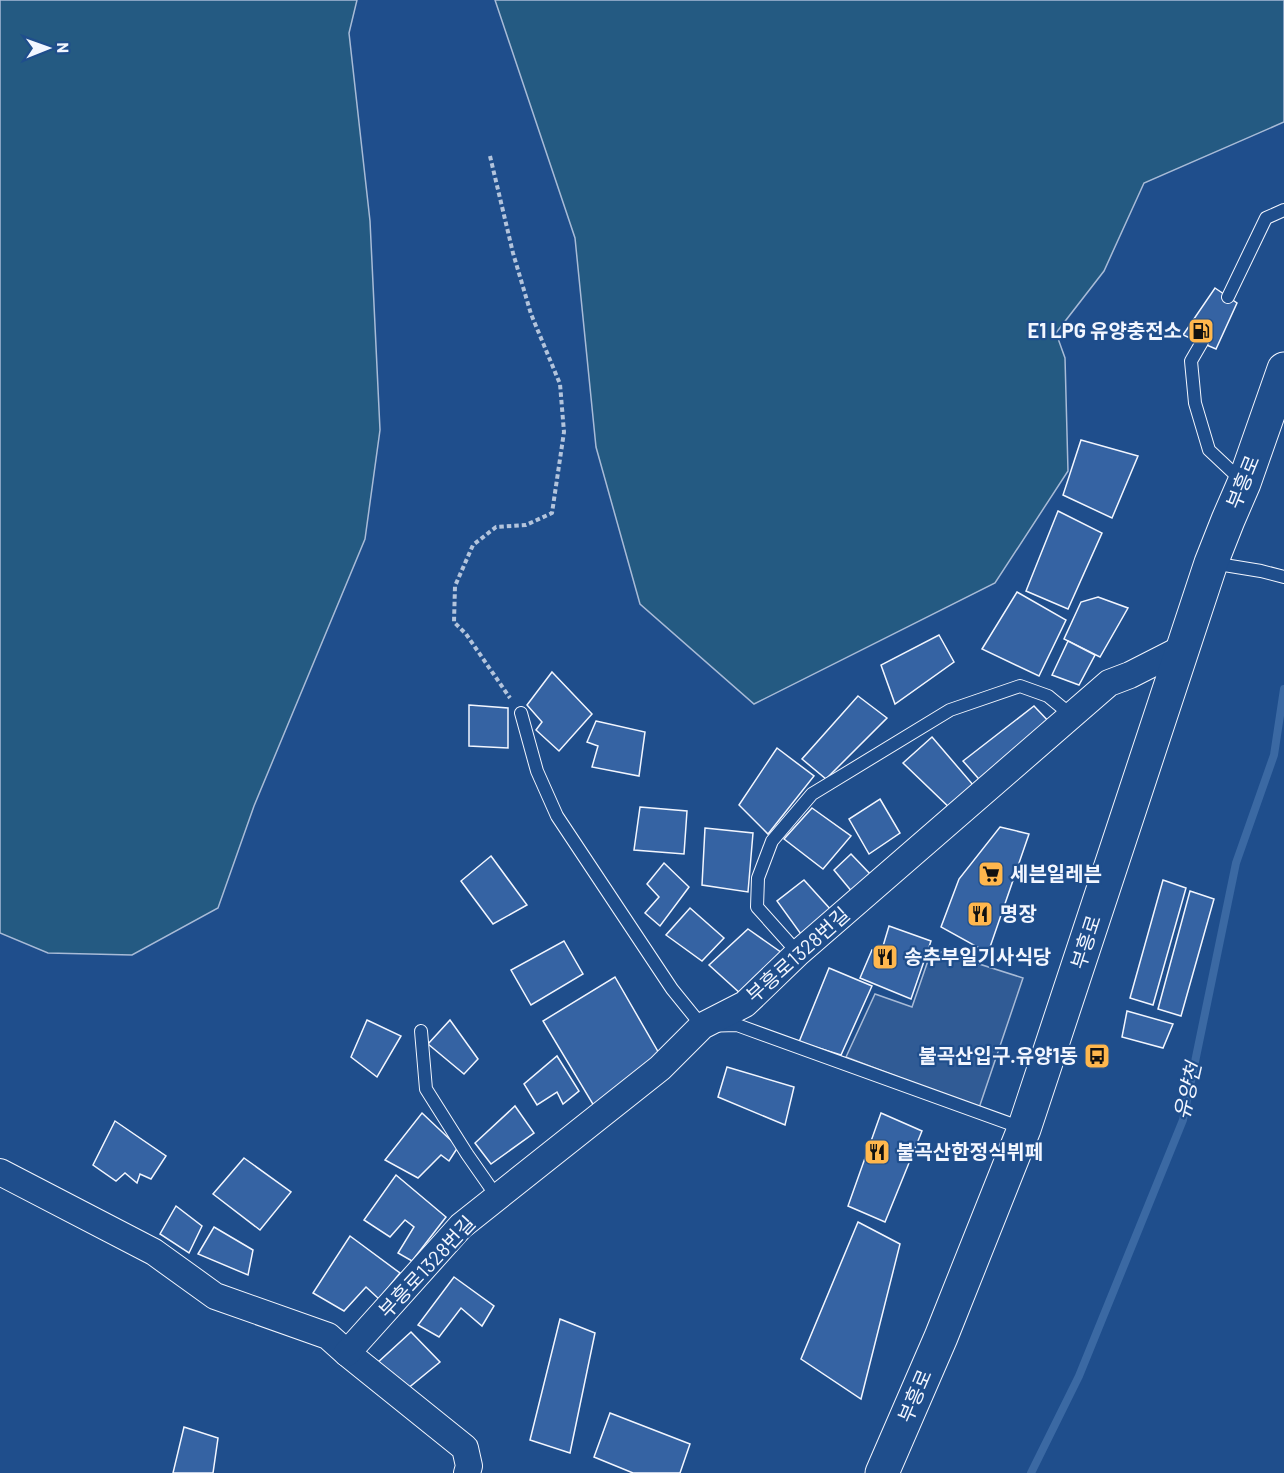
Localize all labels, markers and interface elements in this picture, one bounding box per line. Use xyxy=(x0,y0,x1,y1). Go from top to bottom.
north arrow xyxy=(18,18,78,78)
text: N xyxy=(54,42,73,53)
fuel station icon: E1 LPG 유양충전소 xyxy=(1186,316,1216,346)
place label: E1 LPG 유양충전소 xyxy=(1028,318,1182,342)
street label: 부흥로 xyxy=(1221,452,1264,512)
supermarket icon: 세븐일레븐 xyxy=(976,859,1006,889)
place label: 세븐일레븐 xyxy=(1010,861,1102,885)
restaurant icon: 명장 xyxy=(965,899,995,929)
place label: 명장 xyxy=(1000,901,1037,925)
street label: 부흥로1328번길 xyxy=(741,902,854,1007)
street label: 부흥로 xyxy=(1065,912,1105,972)
restaurant icon: 송추부일기사식당 xyxy=(870,942,900,972)
place label: 송추부일기사식당 xyxy=(904,944,1051,968)
bus stop icon: 불곡산입구.유양1동 xyxy=(1082,1041,1112,1071)
place label: 불곡산입구.유양1동 xyxy=(918,1043,1078,1067)
water label: 유양천 xyxy=(1168,1057,1206,1122)
restaurant icon: 불곡산한정식뷔페 xyxy=(862,1137,892,1167)
place label: 불곡산한정식뷔페 xyxy=(896,1139,1043,1163)
street label: 부흥로1328번길 xyxy=(373,1210,480,1322)
street label: 부흥로 xyxy=(892,1366,936,1426)

